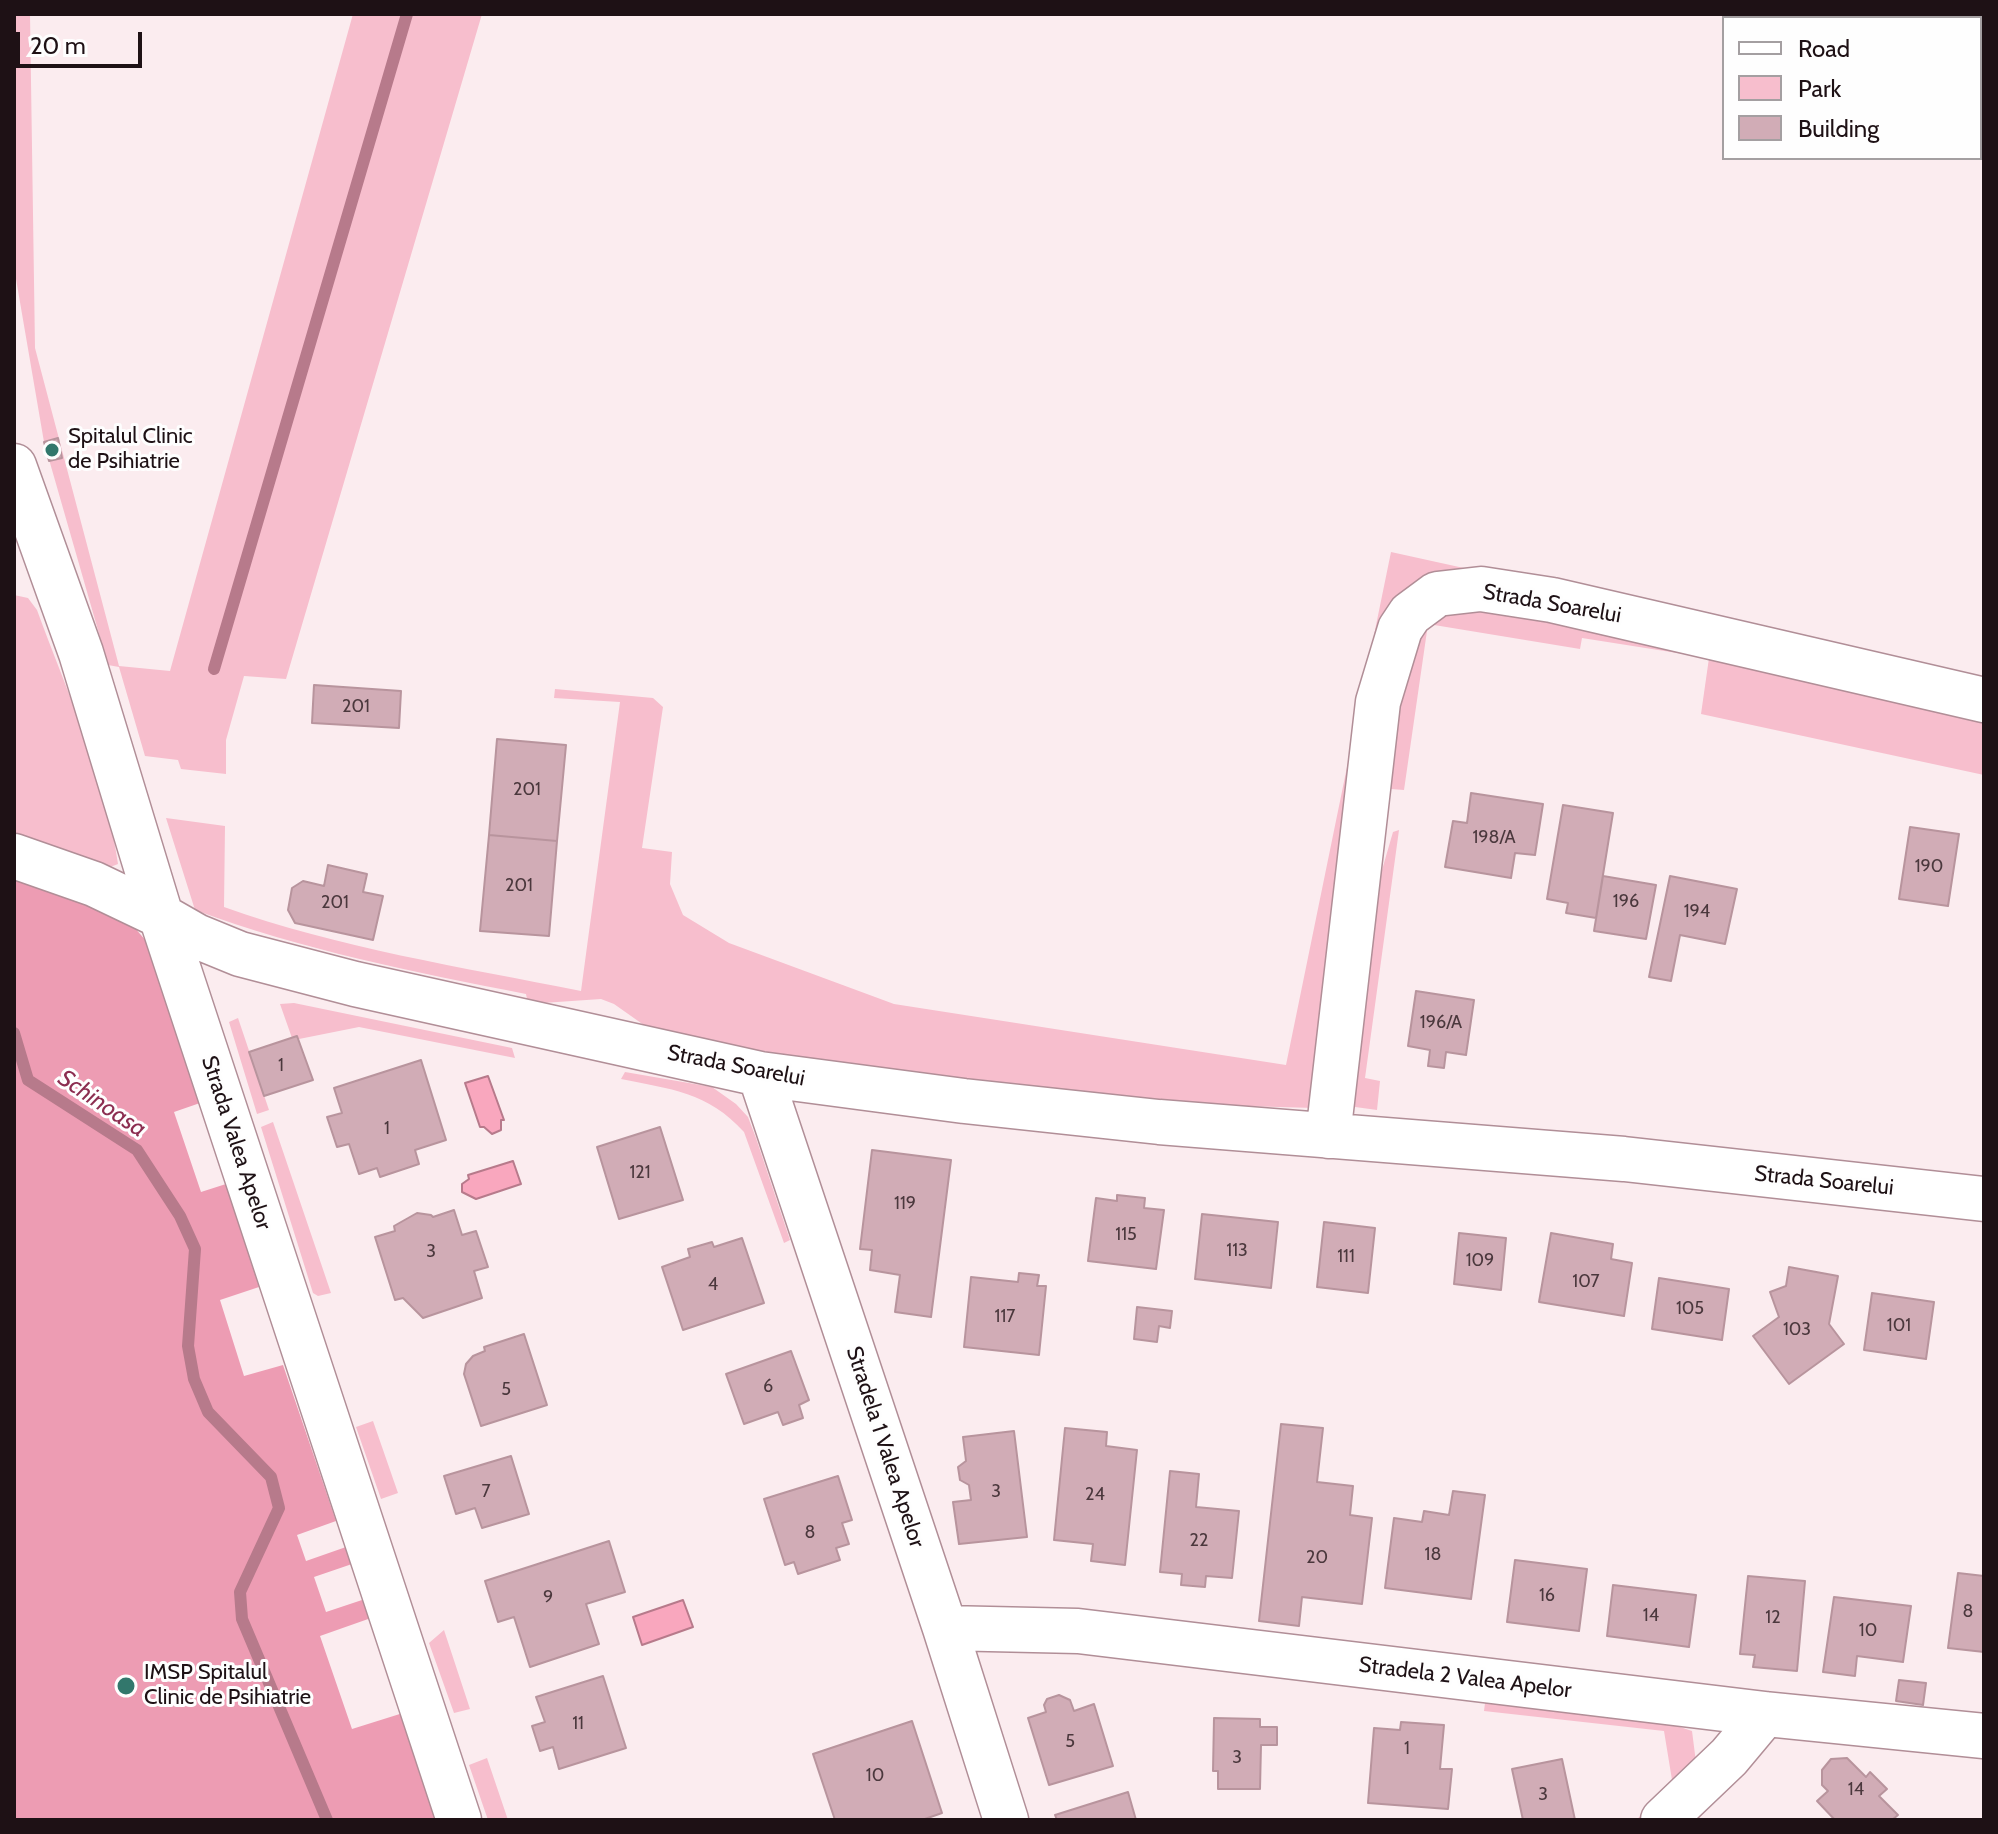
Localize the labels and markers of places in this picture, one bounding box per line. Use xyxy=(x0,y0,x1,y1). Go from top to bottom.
place label: Spitalul Clinic de Psihiatrie xyxy=(68,424,193,476)
marker: Spitalul Clinic de Psihiatrie xyxy=(43,441,61,459)
place label: IMSP Spitalul Clinic de Psihiatrie xyxy=(144,1660,311,1712)
marker: IMSP Spitalul Clinic de Psihiatrie xyxy=(115,1675,137,1697)

